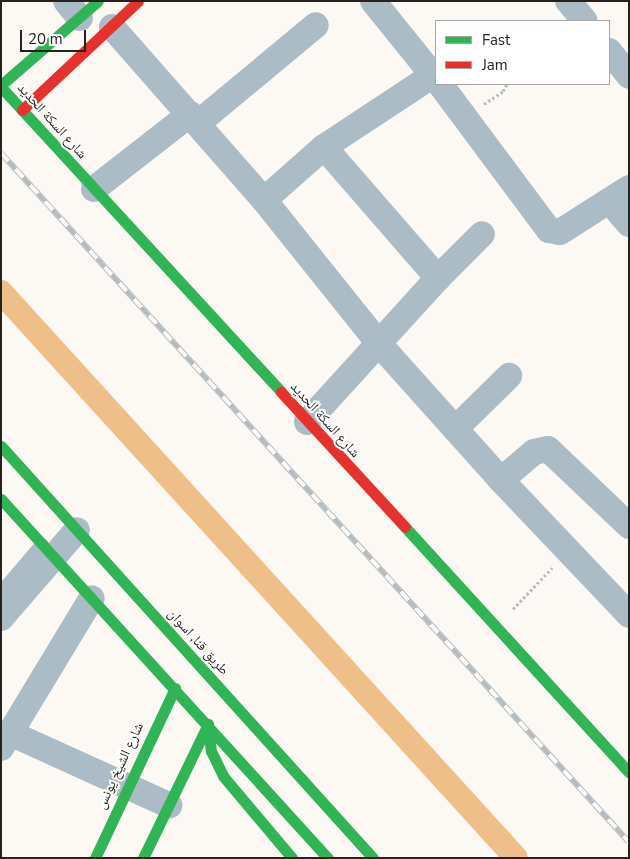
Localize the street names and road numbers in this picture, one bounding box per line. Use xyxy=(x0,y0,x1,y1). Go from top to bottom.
street label: شارع السكة الحديد xyxy=(14,80,90,162)
street label: شارع السكة الحديد xyxy=(287,379,363,461)
street label: طريق قنا, اسوان xyxy=(164,605,232,679)
street label: شارع الشيخ يونس xyxy=(93,720,147,812)

